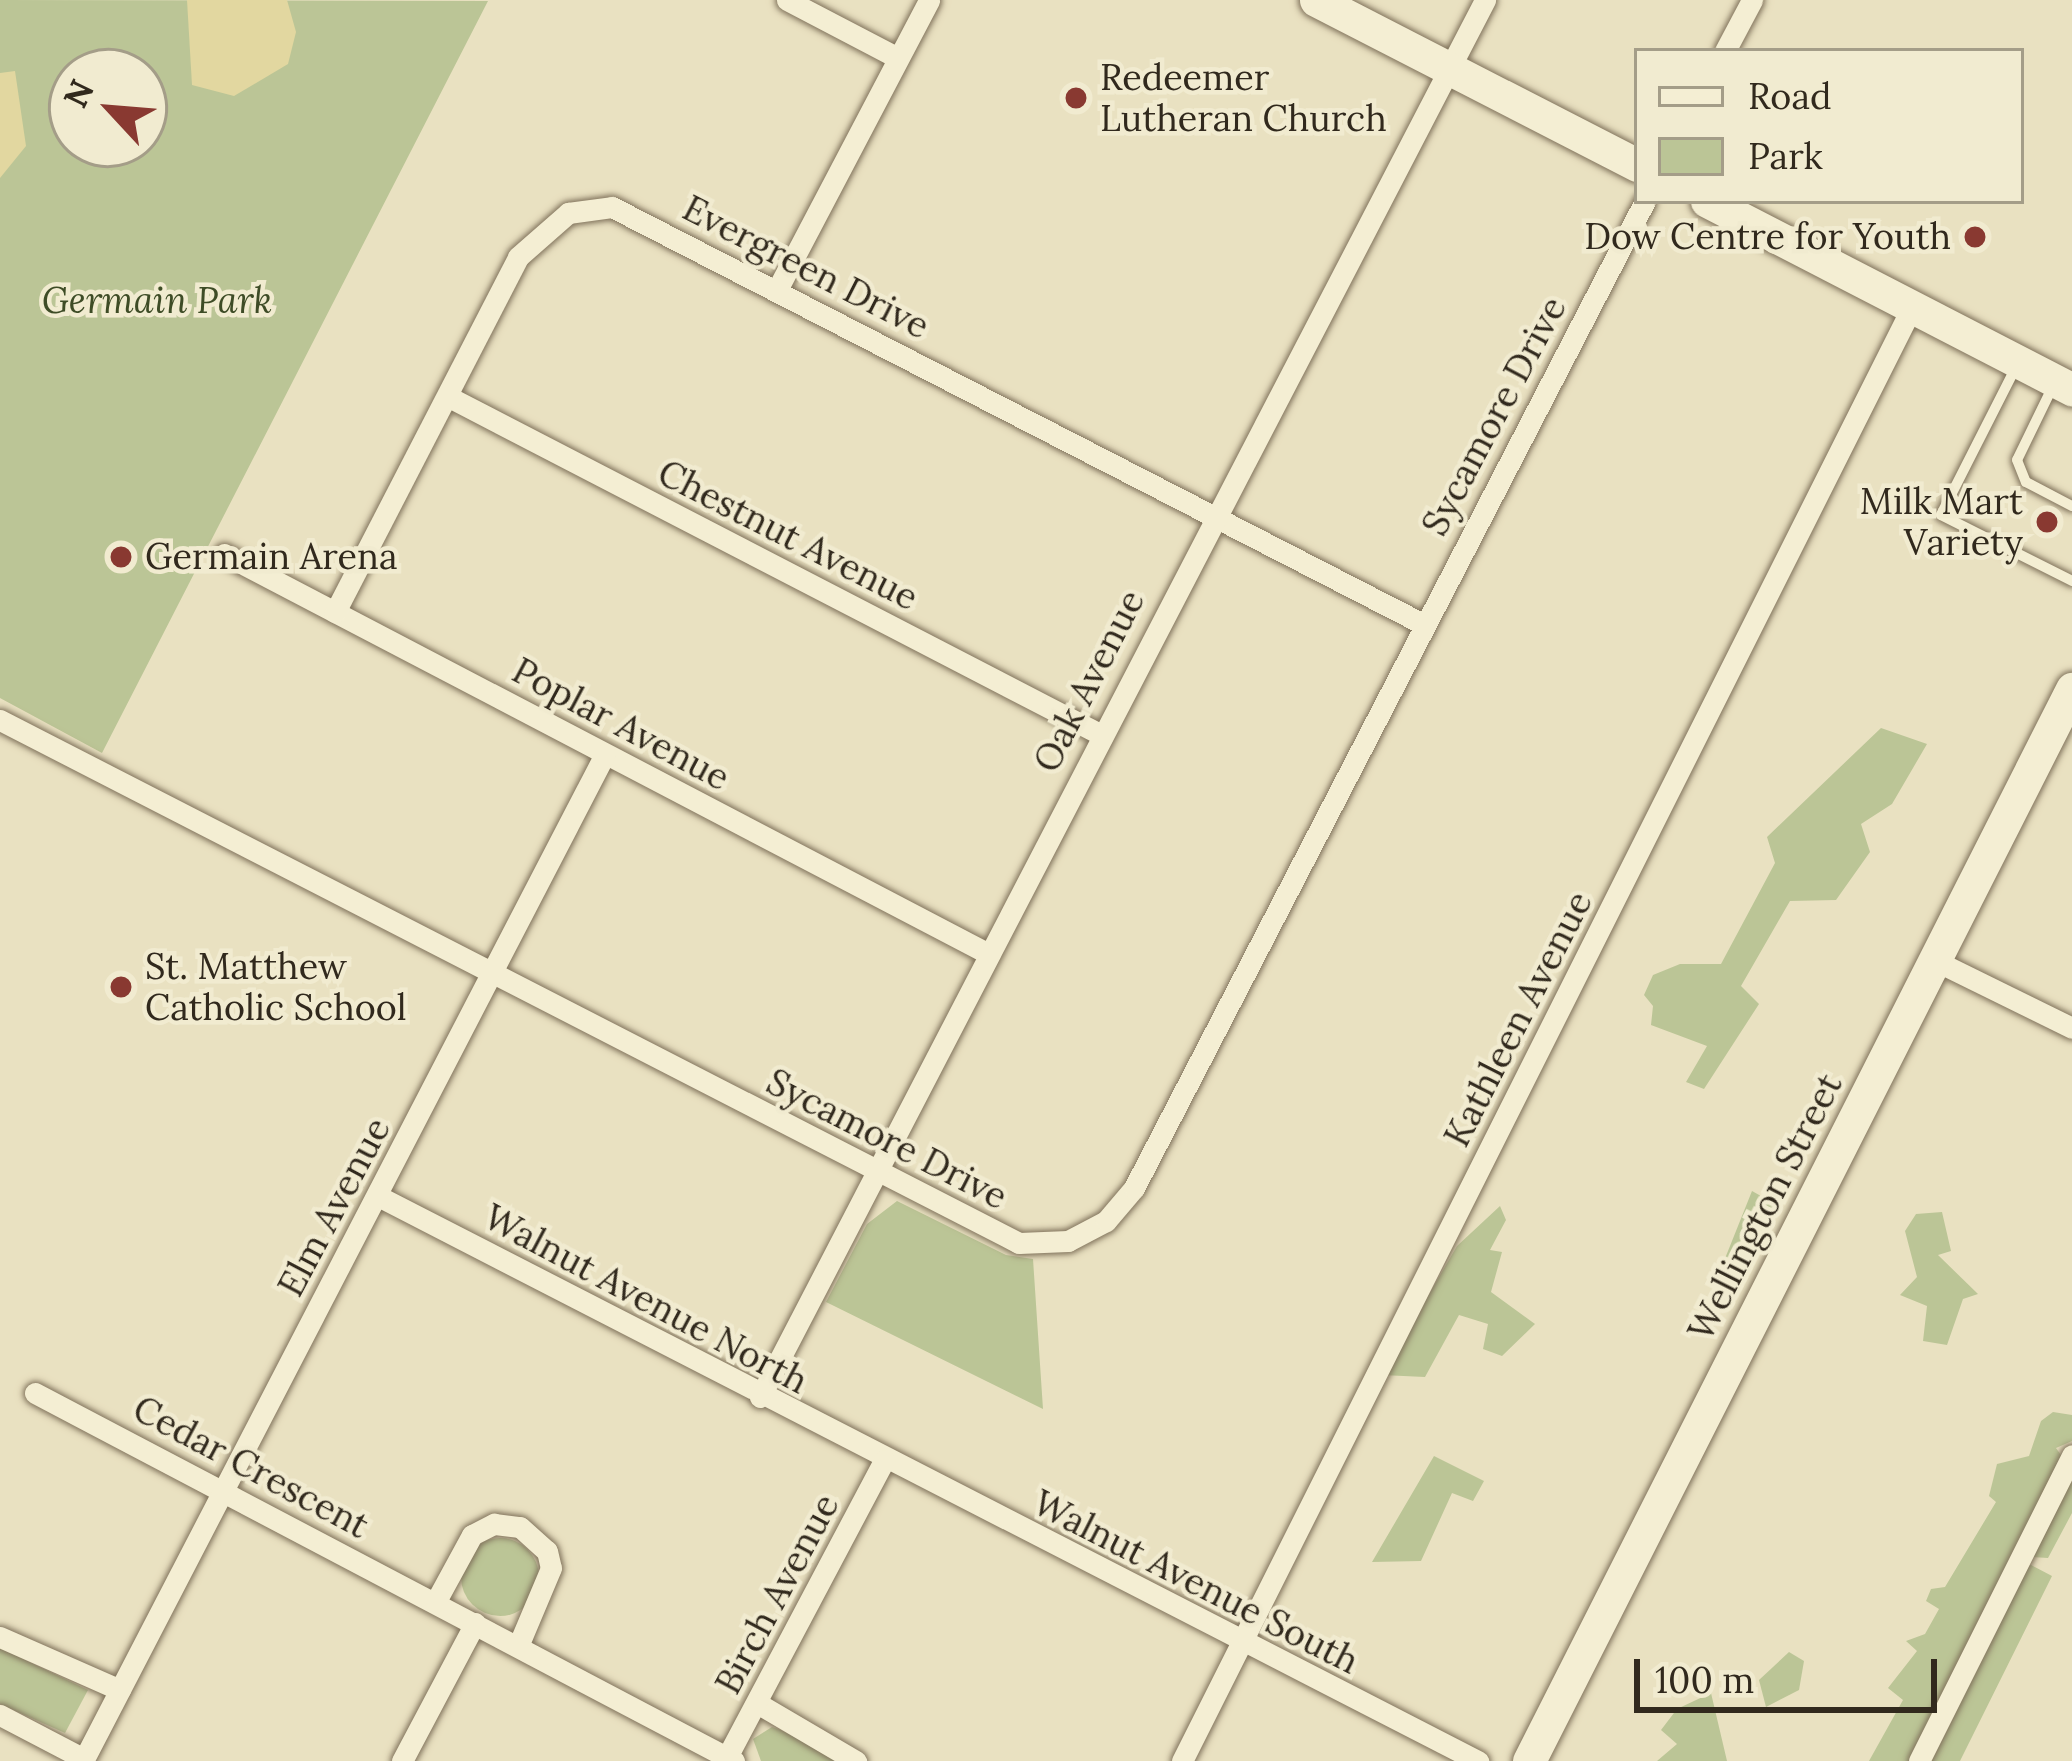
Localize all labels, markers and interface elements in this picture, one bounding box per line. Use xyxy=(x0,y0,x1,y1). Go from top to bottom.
north arrow xyxy=(48,48,168,168)
legend xyxy=(1634,48,2024,204)
place label: Redeemer Lutheran Church xyxy=(1100,55,1387,140)
text: N xyxy=(54,73,103,114)
text: Road xyxy=(1748,73,1832,119)
marker: Redeemer Lutheran Church xyxy=(1063,85,1089,111)
text: Park xyxy=(1748,133,1823,179)
street label: Evergreen Drive xyxy=(676,186,936,348)
place label: Dow Centre for Youth xyxy=(1584,215,1951,259)
marker: Dow Centre for Youth xyxy=(1962,224,1988,250)
park label: Germain Park xyxy=(42,279,272,323)
street label: Sycamore Drive xyxy=(1413,289,1575,543)
street label: Chestnut Avenue xyxy=(651,451,925,619)
place label: Milk Mart Variety xyxy=(1860,479,2023,564)
marker: Milk Mart Variety xyxy=(2034,509,2060,535)
place label: Germain Arena xyxy=(145,535,398,579)
marker: Germain Arena xyxy=(108,544,134,570)
street label: Oak Avenue xyxy=(1025,583,1153,779)
street label: Poplar Avenue xyxy=(505,649,737,799)
street label: Kathleen Avenue xyxy=(1435,884,1601,1154)
place label: St. Matthew Catholic School xyxy=(145,944,407,1029)
marker: St. Matthew Catholic School xyxy=(108,974,134,1000)
street label: Sycamore Drive xyxy=(760,1060,1014,1218)
street label: Wellington Street xyxy=(1679,1066,1851,1348)
street label: Elm Avenue xyxy=(269,1110,399,1304)
street label: Walnut Avenue North xyxy=(477,1195,815,1403)
street label: Cedar Crescent xyxy=(126,1387,376,1547)
street label: Walnut Avenue South xyxy=(1026,1481,1366,1683)
street label: Birch Avenue xyxy=(706,1487,848,1701)
scale bar xyxy=(1640,1635,1943,1709)
text: 100 m xyxy=(1655,1657,1754,1703)

